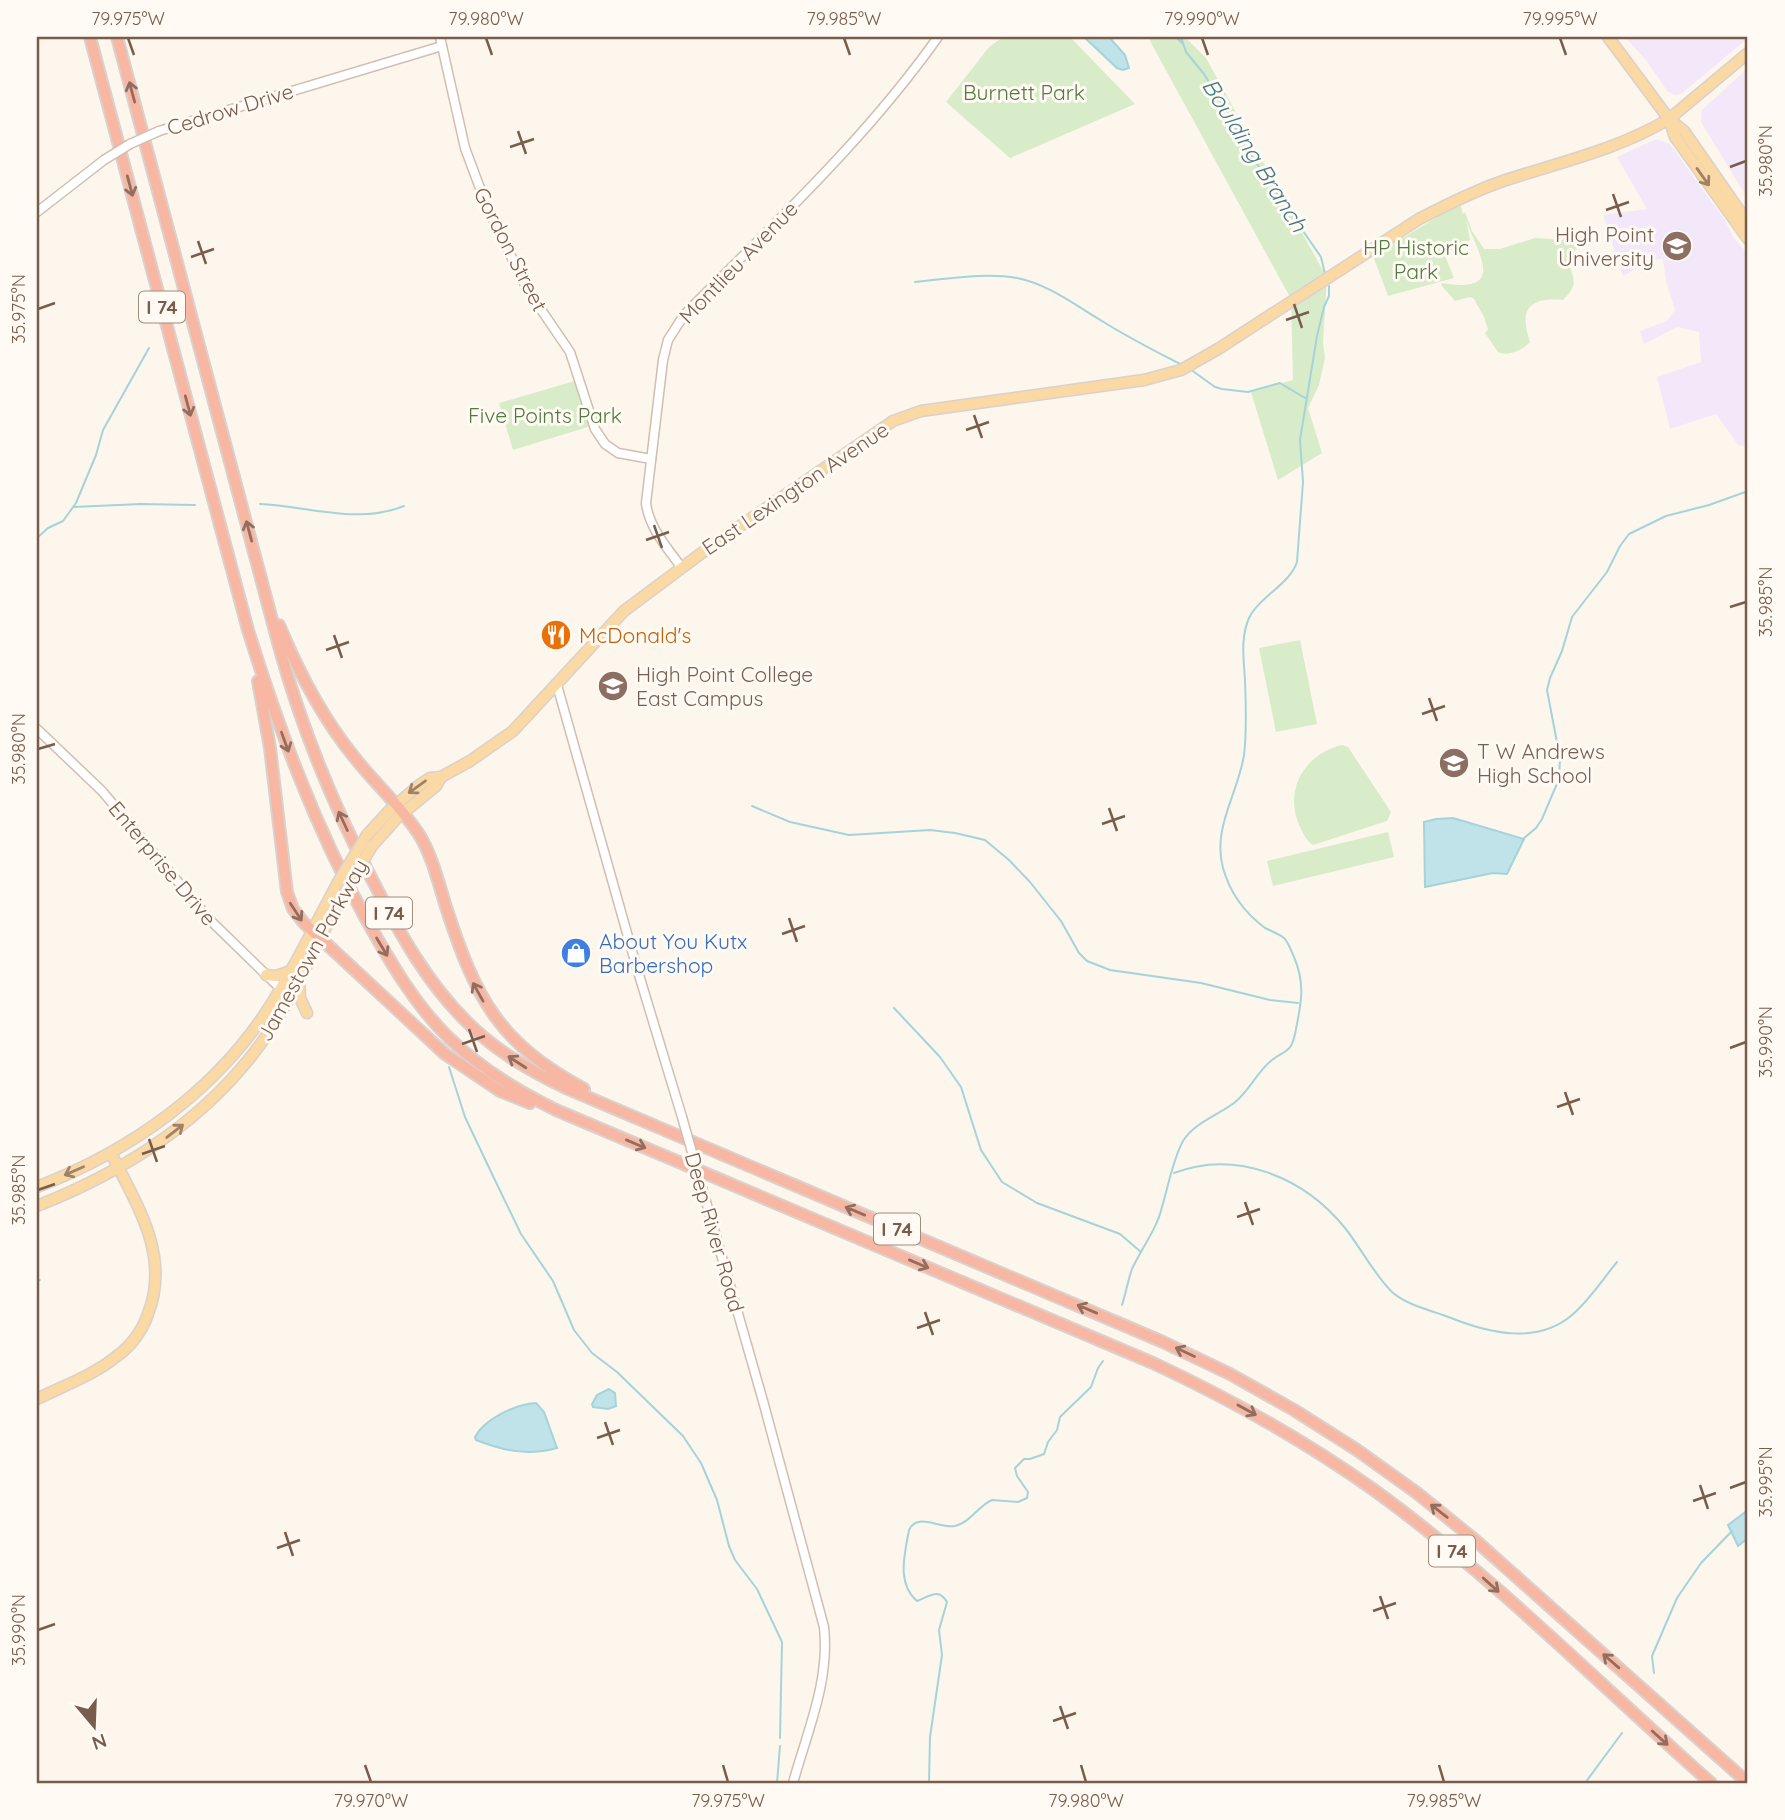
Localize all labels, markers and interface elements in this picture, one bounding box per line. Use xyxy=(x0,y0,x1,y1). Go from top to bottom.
text: 79.975°W xyxy=(91,7,165,30)
text: 79.980°W xyxy=(448,7,524,30)
text: 79.985°W xyxy=(807,7,881,30)
text: 79.990°W xyxy=(1164,7,1240,30)
text: 79.995°W xyxy=(1522,7,1598,30)
water label: Boulding Branch xyxy=(1196,73,1314,238)
street label: Cedrow Drive xyxy=(164,77,296,141)
park label: Burnett Park xyxy=(963,79,1085,105)
one-way arrow xyxy=(125,81,138,104)
text: 35.980°N xyxy=(1754,125,1777,197)
one-way arrow xyxy=(1696,167,1711,186)
one-way arrow xyxy=(124,174,137,197)
street label: Gordon Street xyxy=(469,183,553,315)
street label: Montlieu Avenue xyxy=(673,195,803,329)
place label: High Point University xyxy=(1555,221,1654,271)
school or university icon: High Point University xyxy=(1660,229,1694,263)
park label: HP Historic Park xyxy=(1363,234,1469,284)
text: 35.975°N xyxy=(7,274,30,344)
road number: I 74 xyxy=(139,292,185,322)
one-way arrow xyxy=(182,394,195,417)
park label: Five Points Park xyxy=(468,402,622,428)
street label: East Lexington Avenue xyxy=(697,416,893,560)
one-way arrow xyxy=(242,520,255,542)
text: 35.985°N xyxy=(1754,567,1777,637)
restaurant icon: McDonald's xyxy=(539,618,573,652)
place label: McDonald's xyxy=(579,622,691,648)
place label: High Point College East Campus xyxy=(636,661,813,711)
school or university icon: High Point College East Campus xyxy=(596,669,630,703)
text: 35.980°N xyxy=(7,713,30,785)
one-way arrow xyxy=(279,730,292,752)
place label: T W Andrews High School xyxy=(1477,738,1605,788)
school or university icon: T W Andrews High School xyxy=(1437,746,1471,780)
one-way arrow xyxy=(408,780,427,794)
street label: Enterprise Drive xyxy=(103,796,223,930)
one-way arrow xyxy=(336,811,349,832)
street label: Jamestown Parkway xyxy=(251,855,373,1045)
road number: I 74 xyxy=(366,897,412,928)
one-way arrow xyxy=(289,902,303,921)
place label: About You Kutx Barbershop xyxy=(599,928,747,978)
one-way arrow xyxy=(375,936,389,956)
shop icon: About You Kutx Barbershop xyxy=(559,936,593,970)
one-way arrow xyxy=(471,982,484,1003)
text: 35.990°N xyxy=(1754,1006,1777,1078)
one-way arrow xyxy=(507,1054,527,1068)
one-way arrow xyxy=(165,1123,184,1138)
one-way arrow xyxy=(624,1138,646,1151)
street label: Deep River Road xyxy=(680,1149,750,1315)
text: 35.985°N xyxy=(7,1155,30,1225)
one-way arrow xyxy=(64,1165,85,1178)
one-way arrow xyxy=(845,1204,866,1217)
road number: I 74 xyxy=(874,1214,920,1245)
one-way arrow xyxy=(908,1258,929,1271)
one-way arrow xyxy=(1077,1302,1099,1315)
one-way arrow xyxy=(1175,1345,1196,1358)
one-way arrow xyxy=(1236,1403,1256,1417)
text: 35.995°N xyxy=(1754,1446,1777,1518)
one-way arrow xyxy=(1431,1503,1449,1518)
road number: I 74 xyxy=(1429,1536,1475,1567)
one-way arrow xyxy=(1482,1577,1500,1593)
text: 35.990°N xyxy=(7,1594,30,1666)
one-way arrow xyxy=(1602,1653,1620,1669)
north arrow xyxy=(60,1690,130,1760)
text: N xyxy=(89,1728,110,1756)
one-way arrow xyxy=(1651,1729,1668,1746)
text: 79.970°W xyxy=(334,1789,408,1812)
text: 79.975°W xyxy=(691,1789,765,1812)
text: 79.980°W xyxy=(1048,1789,1124,1812)
text: 79.985°W xyxy=(1407,1789,1481,1812)

